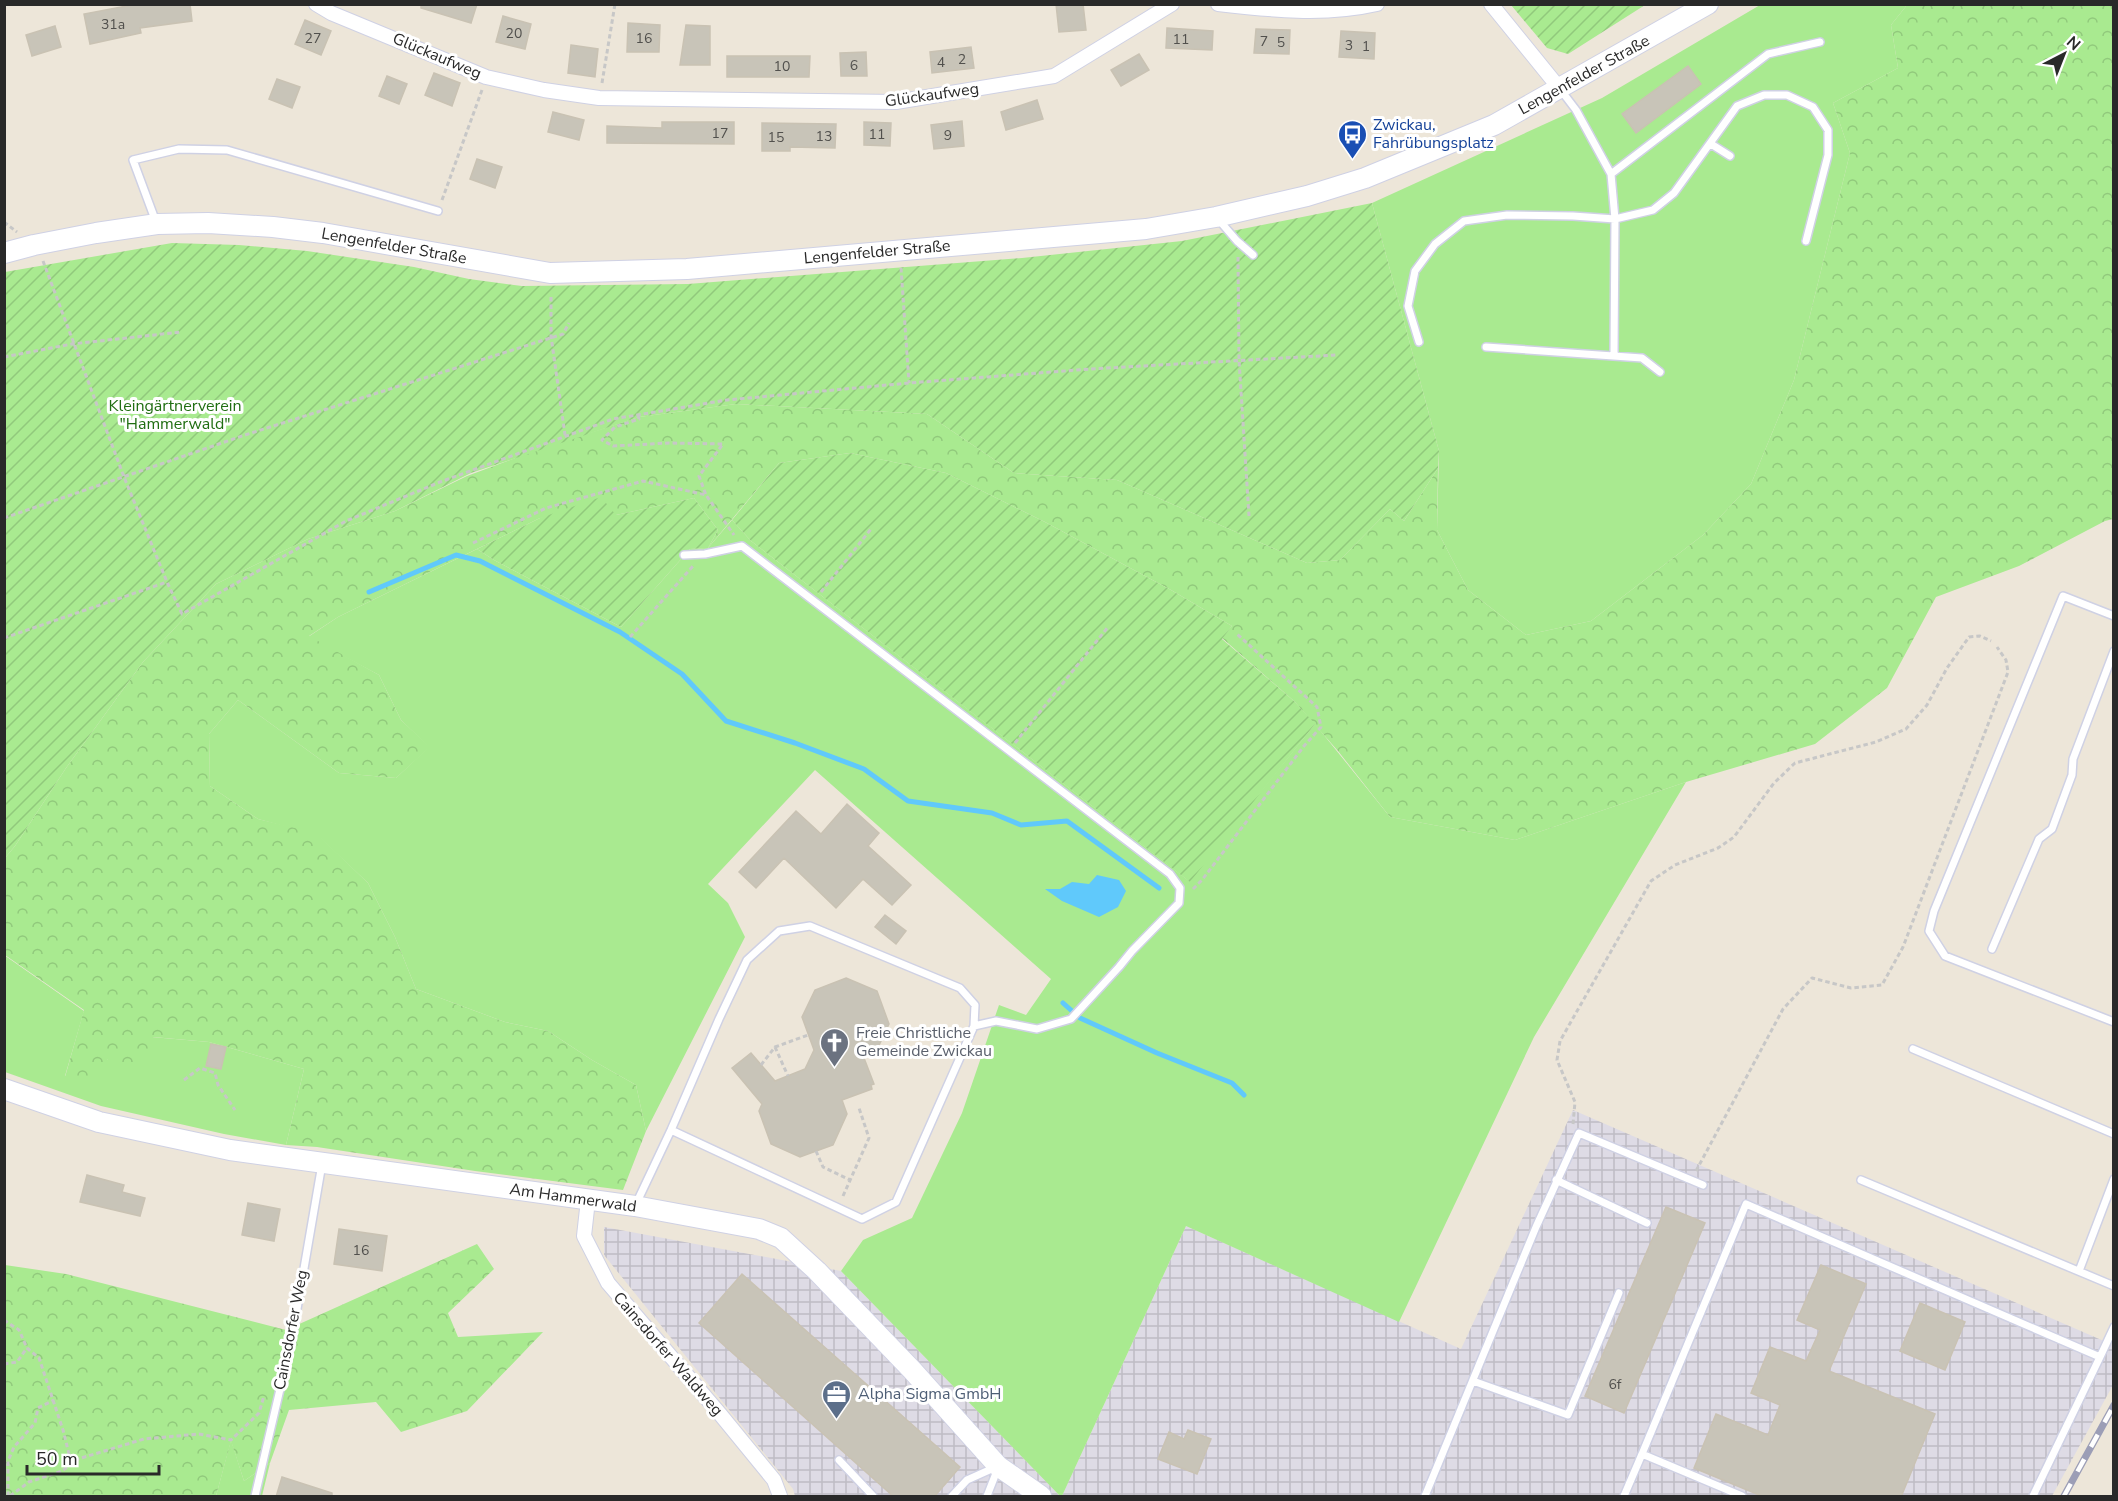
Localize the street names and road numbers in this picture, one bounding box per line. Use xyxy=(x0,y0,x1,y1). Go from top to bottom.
street label: Glückaufweg xyxy=(389,27,485,85)
street label: Lengenfelder Straße xyxy=(1514,30,1654,120)
street label: Glückaufweg xyxy=(884,78,980,112)
street label: Lengenfelder Straße xyxy=(320,222,468,270)
street label: Lengenfelder Straße xyxy=(803,235,951,269)
street label: Am Hammerwald xyxy=(508,1178,638,1218)
street label: Cainsdorfer Weg xyxy=(269,1268,313,1392)
street label: Cainsdorfer Waldweg xyxy=(608,1287,728,1421)

